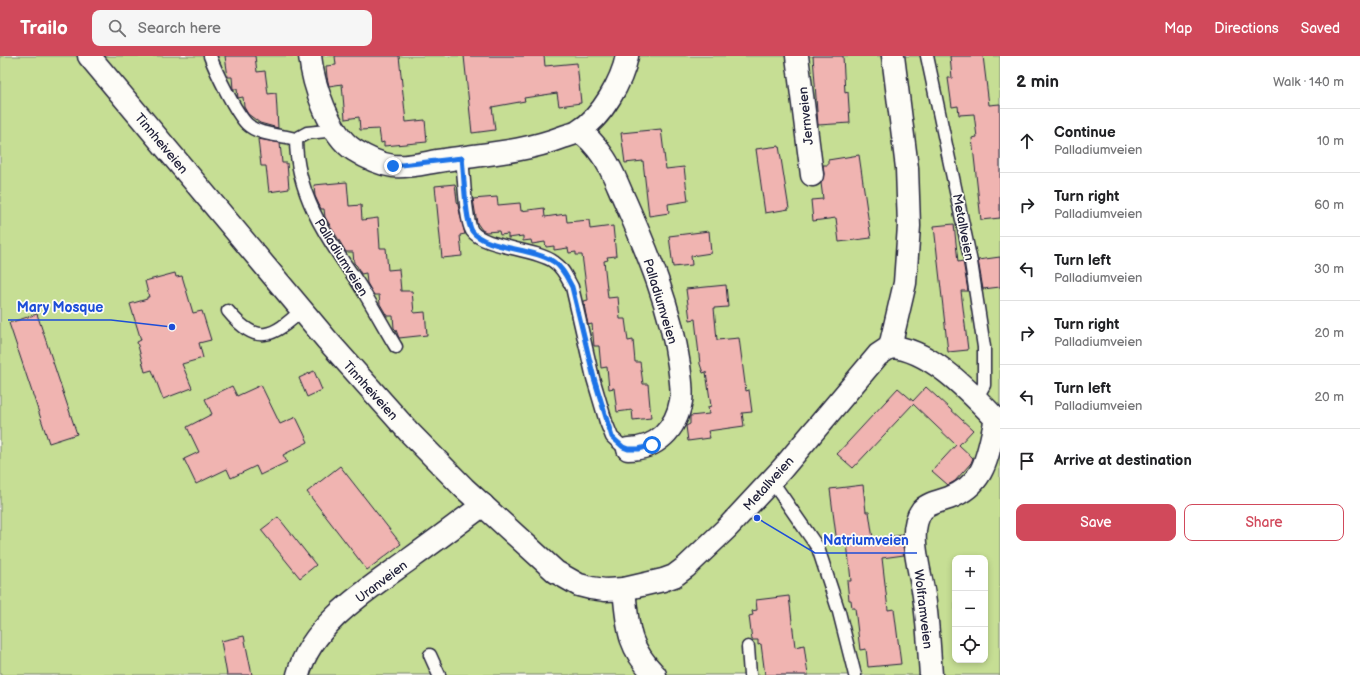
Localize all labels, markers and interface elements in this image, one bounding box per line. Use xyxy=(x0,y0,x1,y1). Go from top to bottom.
search box xyxy=(92,10,372,46)
text: Trailo xyxy=(20,17,68,40)
icon: search xyxy=(106,17,128,39)
text: Search here xyxy=(138,19,221,38)
text: Map xyxy=(1164,20,1192,37)
text: Directions xyxy=(1214,20,1279,37)
text: Saved xyxy=(1301,20,1340,37)
text: 2 min xyxy=(1016,72,1059,92)
text: Walk · 140 m xyxy=(1273,74,1344,90)
street label: Jernveien xyxy=(795,86,817,146)
street label: Tinnheiveien xyxy=(131,110,191,177)
text: Continue xyxy=(1054,123,1116,142)
icon: ahead xyxy=(1016,130,1038,152)
text: 10 m xyxy=(1317,133,1344,149)
text: Palladiumveien xyxy=(1054,142,1142,158)
route end xyxy=(384,157,402,175)
text: Turn right xyxy=(1054,187,1119,206)
street label: Metallveien xyxy=(949,192,977,262)
icon: right xyxy=(1016,194,1038,216)
text: 60 m xyxy=(1314,197,1344,213)
text: Palladiumveien xyxy=(1054,206,1142,222)
street label: Palladiumveien xyxy=(311,216,371,299)
text: Turn left xyxy=(1054,251,1111,270)
street label: Palladiumveien xyxy=(639,257,681,346)
icon: left xyxy=(1016,258,1038,280)
text: 30 m xyxy=(1314,261,1344,277)
text: Palladiumveien xyxy=(1054,270,1142,286)
callout: Mary Mosque xyxy=(8,294,111,320)
text: Mary Mosque xyxy=(17,299,103,316)
text: Turn right xyxy=(1054,315,1119,334)
icon: right xyxy=(1016,322,1038,344)
text: 20 m xyxy=(1314,325,1344,341)
text: Palladiumveien xyxy=(1054,334,1142,350)
street label: Tinnheiveien xyxy=(339,358,401,424)
text: Turn left xyxy=(1054,379,1111,398)
icon: left xyxy=(1016,386,1038,408)
text: 20 m xyxy=(1314,389,1344,405)
text: Palladiumveien xyxy=(1054,398,1142,414)
route start xyxy=(643,436,661,454)
icon: arrive xyxy=(1016,450,1038,472)
text: Arrive at destination xyxy=(1054,451,1192,470)
street label: Metallveien xyxy=(740,453,797,514)
button: Save xyxy=(1016,504,1176,541)
button: Share xyxy=(1184,504,1344,541)
callout: Natriumveien xyxy=(815,527,917,553)
text: Natriumveien xyxy=(823,532,909,549)
map controls xyxy=(952,555,988,663)
button: + xyxy=(952,555,988,591)
street label: Uranveien xyxy=(353,557,411,606)
street label: Wolframveien xyxy=(910,569,936,650)
button: − xyxy=(952,591,988,627)
button: locate xyxy=(952,627,988,663)

